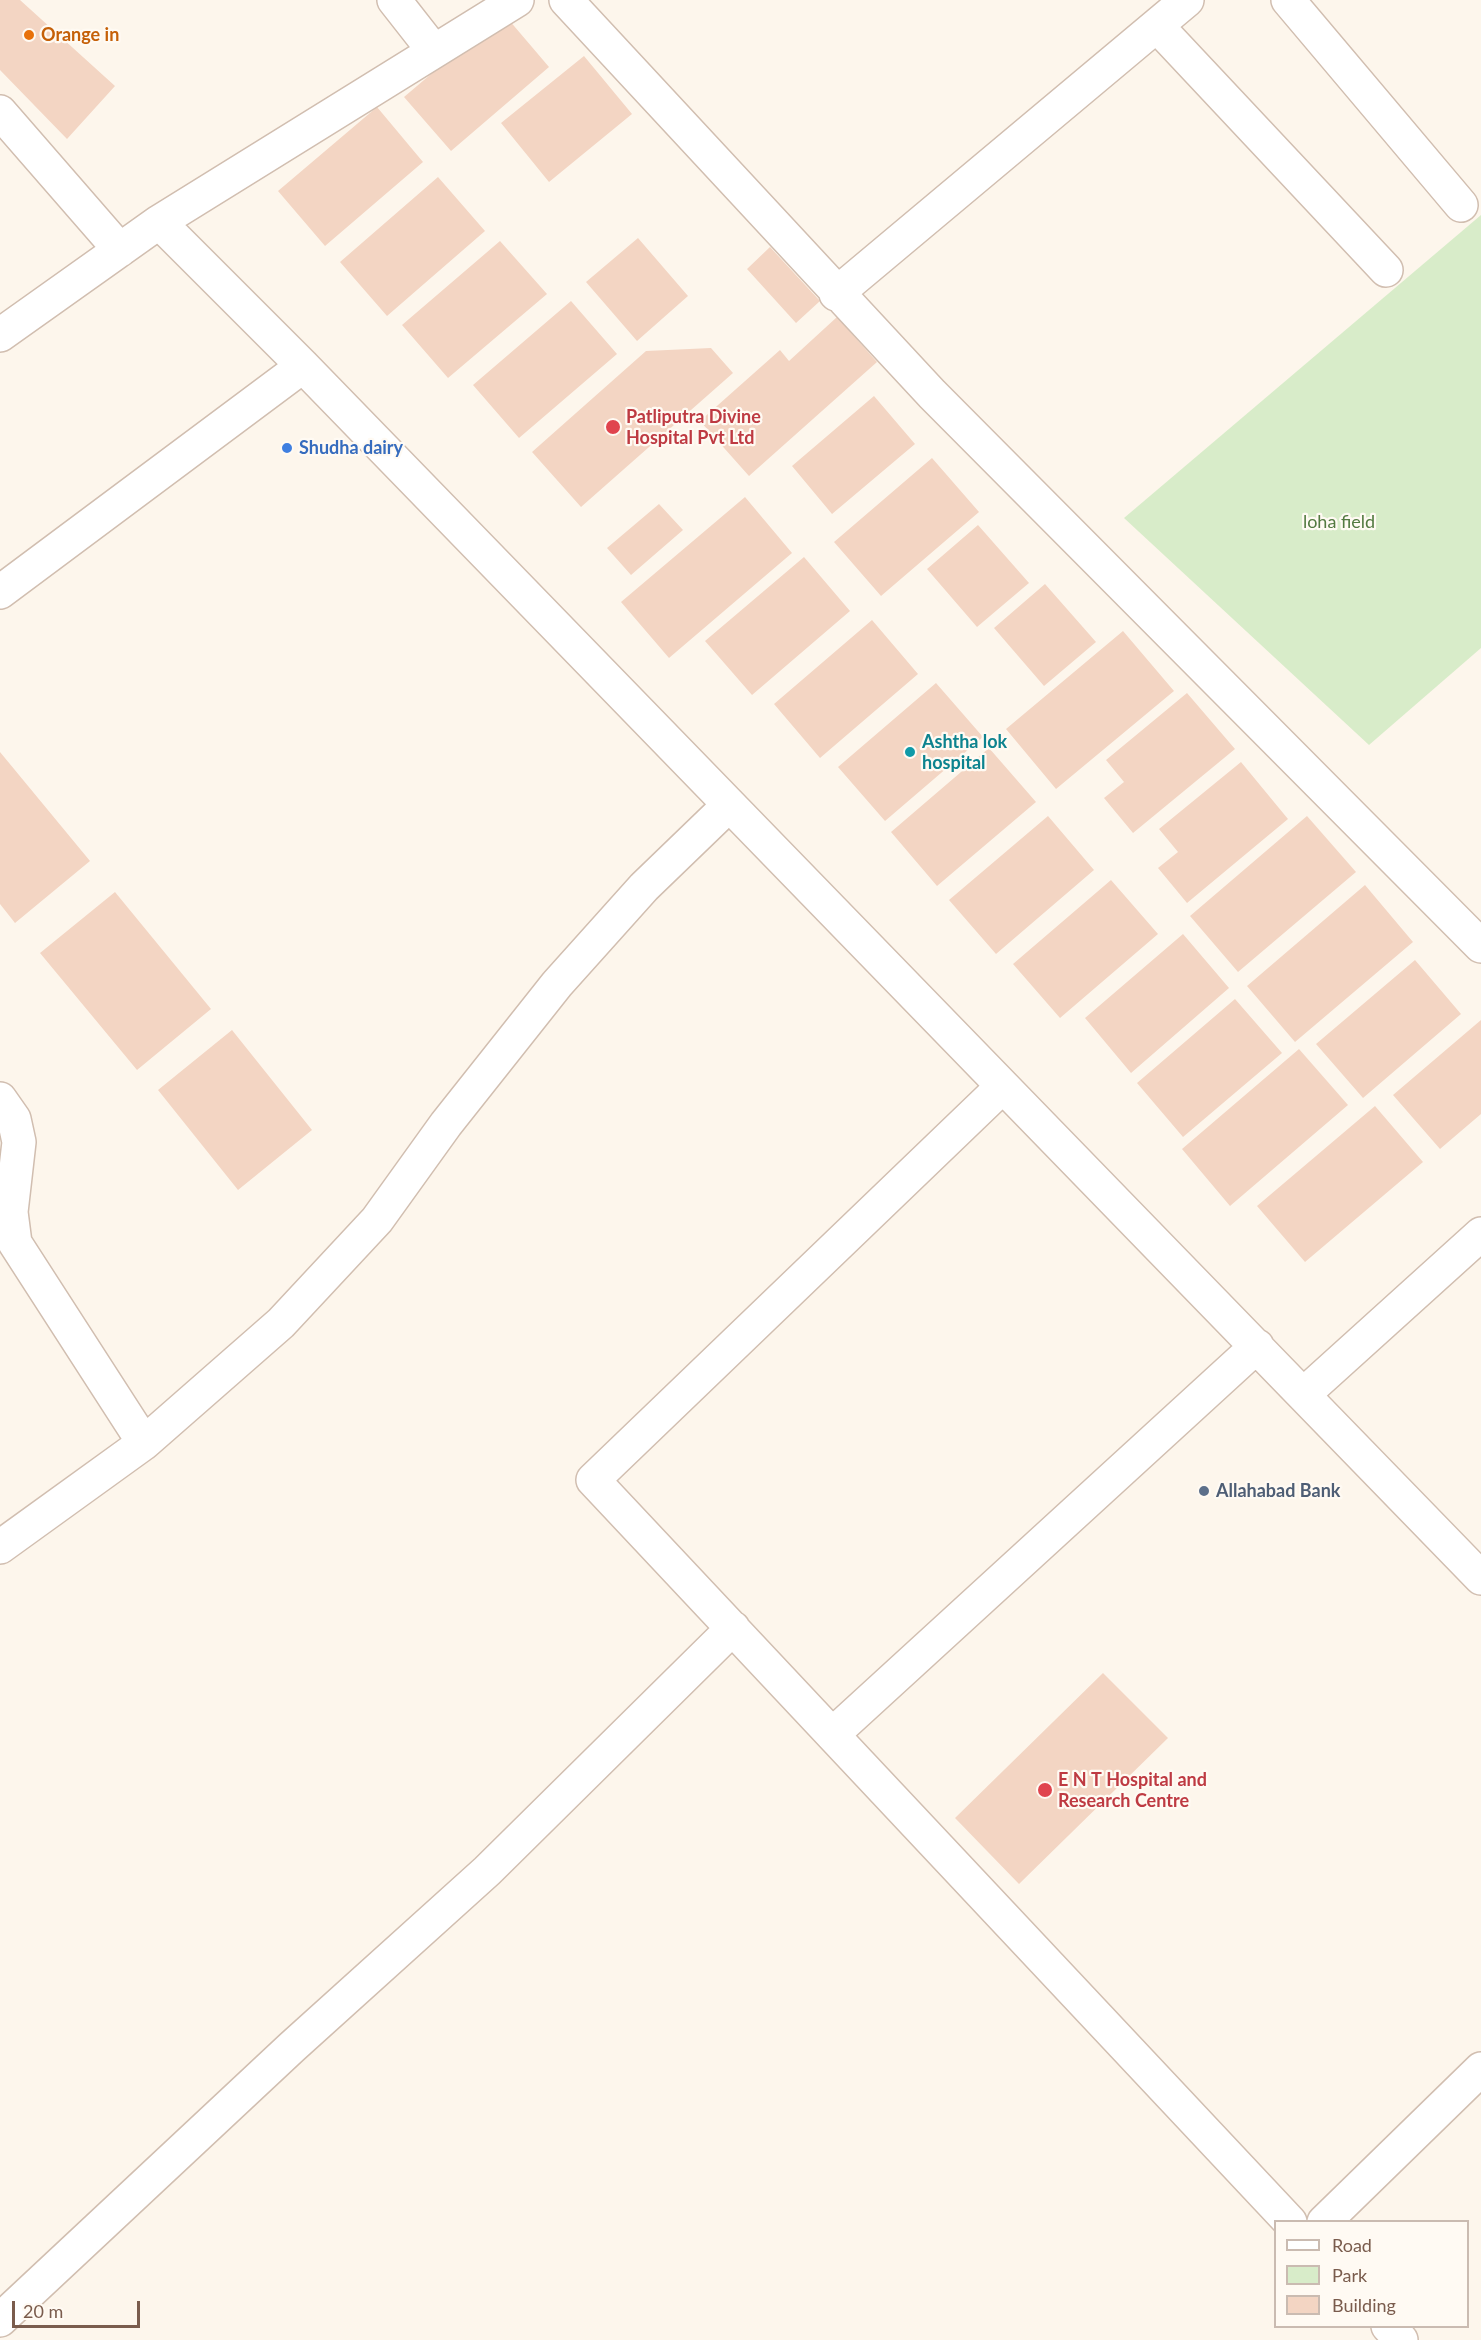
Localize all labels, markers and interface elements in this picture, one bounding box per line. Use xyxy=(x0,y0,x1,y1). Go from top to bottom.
place label: Orange in xyxy=(41,24,119,46)
marker: Orange in xyxy=(22,28,36,42)
place label: Patliputra Divine Hospital Pvt Ltd xyxy=(626,406,761,448)
marker: Patliputra Divine Hospital Pvt Ltd xyxy=(604,418,622,436)
place label: Shudha dairy xyxy=(299,437,403,459)
marker: Shudha dairy xyxy=(280,441,294,455)
park label: loha field xyxy=(1303,511,1375,533)
place label: Ashtha lok hospital xyxy=(922,731,1007,774)
marker: Ashtha lok hospital xyxy=(903,745,917,759)
place label: Allahabad Bank xyxy=(1216,1480,1340,1502)
marker: Allahabad Bank xyxy=(1197,1484,1211,1498)
place label: E N T Hospital and Research Centre xyxy=(1058,1769,1207,1812)
marker: E N T Hospital and Research Centre xyxy=(1036,1781,1054,1799)
legend xyxy=(1274,2220,1469,2328)
text: Road xyxy=(1332,2234,1372,2256)
text: Park xyxy=(1332,2264,1367,2286)
scale bar xyxy=(15,2289,142,2327)
text: Building xyxy=(1332,2294,1396,2316)
text: 20 m xyxy=(23,2300,63,2322)

